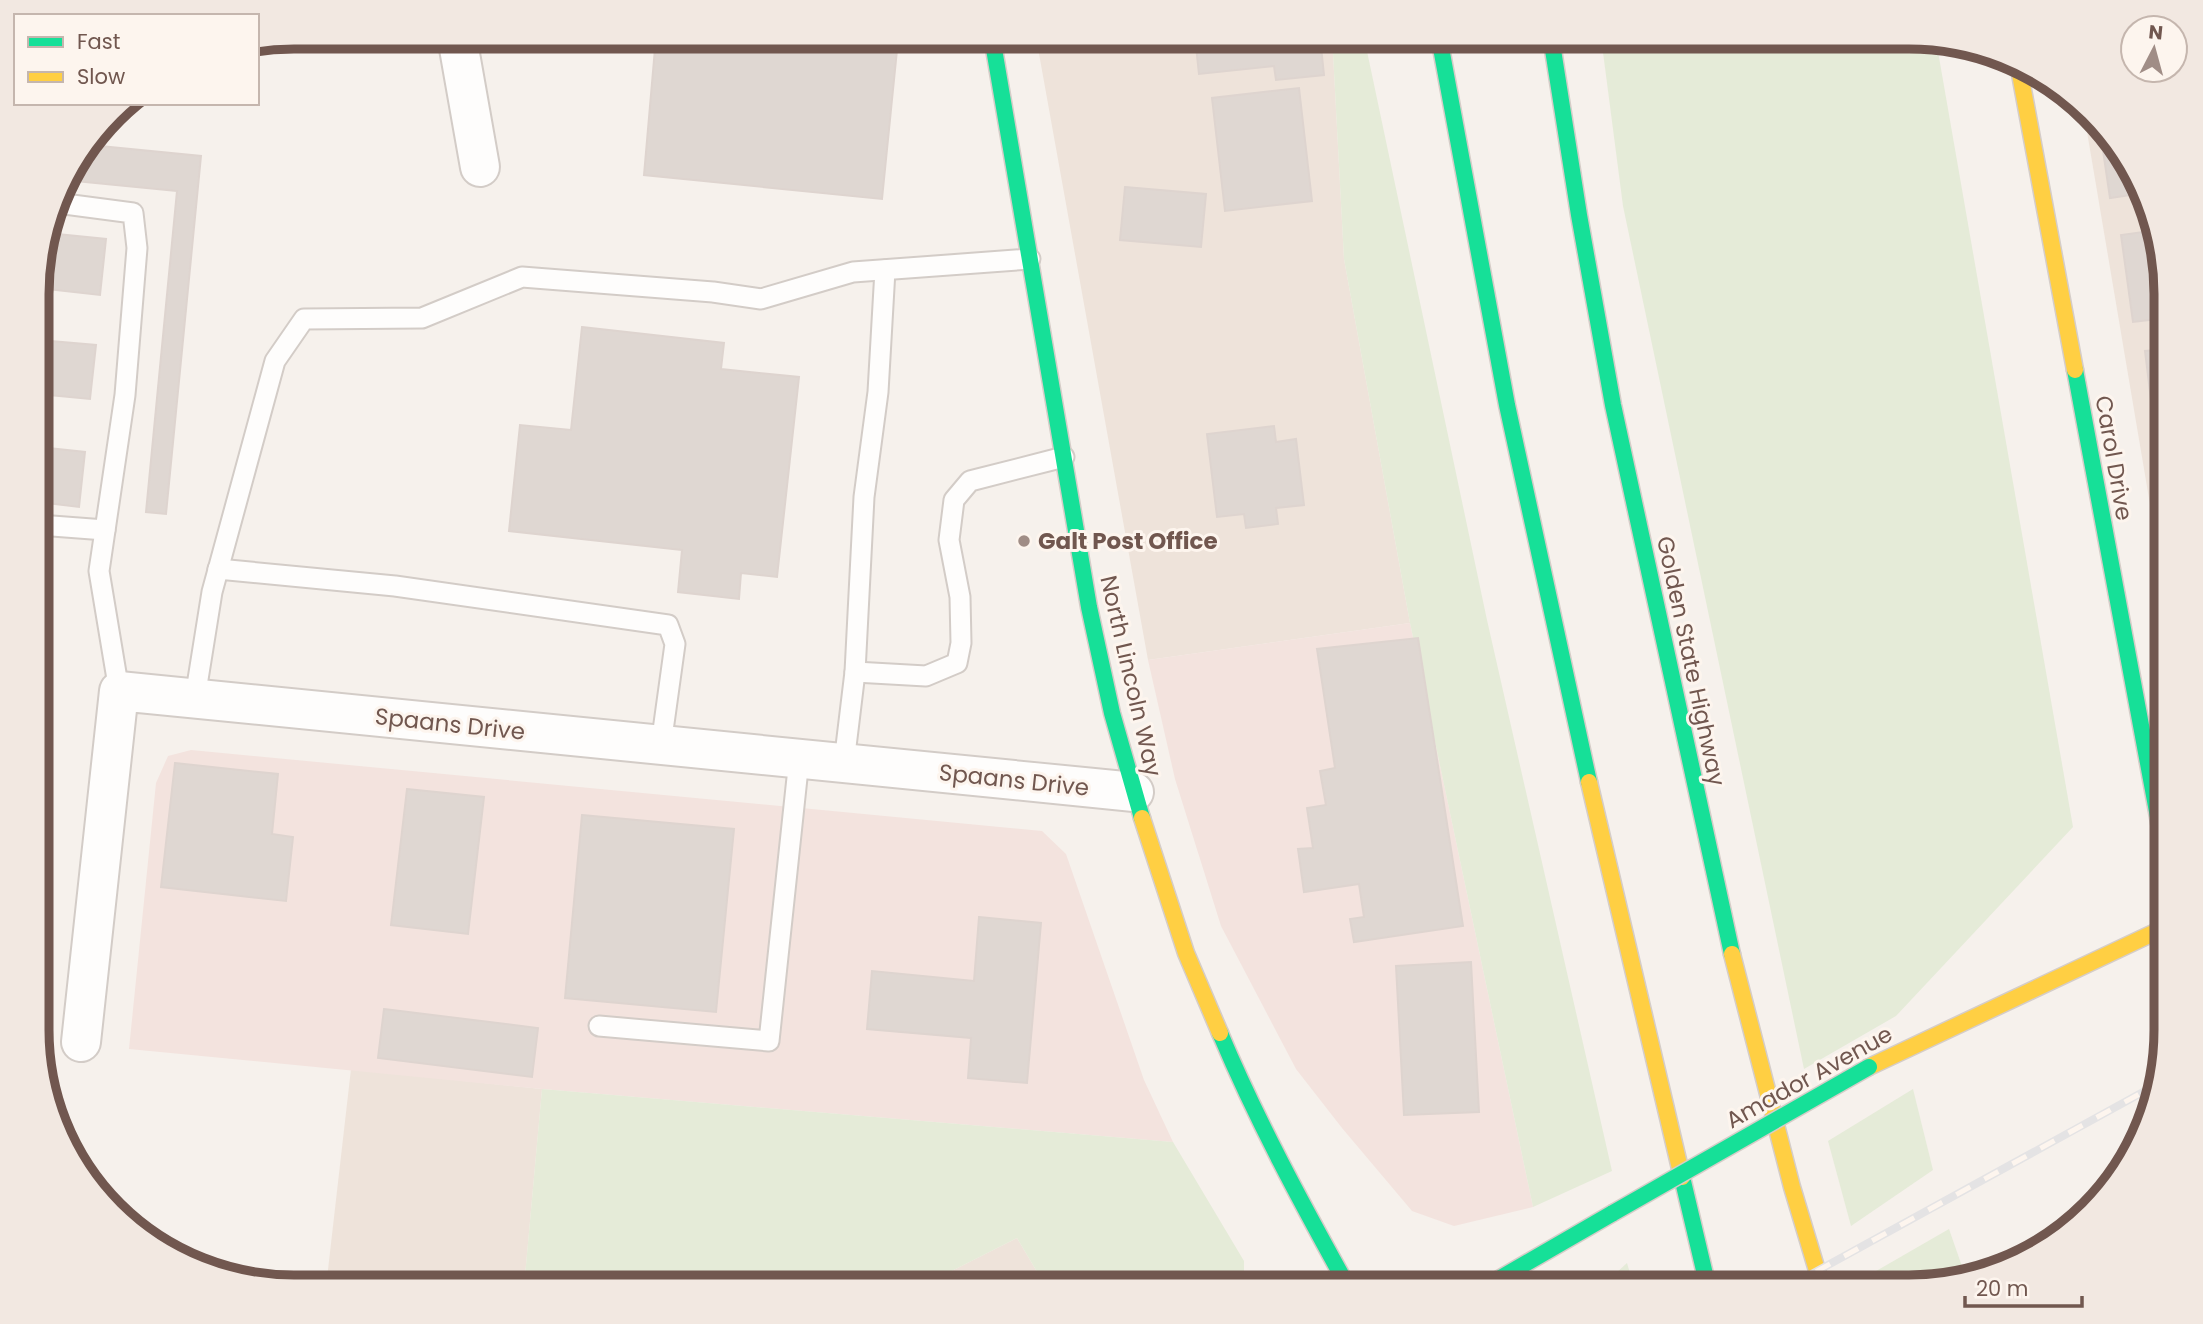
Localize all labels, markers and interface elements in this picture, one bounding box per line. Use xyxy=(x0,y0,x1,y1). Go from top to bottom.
legend xyxy=(14,14,259,105)
north arrow xyxy=(2119,14,2189,84)
text: N xyxy=(2147,18,2164,47)
text: Fast xyxy=(77,27,120,56)
text: Slow xyxy=(77,62,125,91)
street label: Carol Drive xyxy=(2087,393,2141,523)
place label: Galt Post Office xyxy=(1038,525,1218,557)
marker: Galt Post Office xyxy=(1016,533,1032,549)
street label: Golden State Highway xyxy=(1649,533,1733,789)
street label: North Lincoln Way xyxy=(1092,572,1170,780)
street label: Spaans Drive xyxy=(373,700,527,748)
street label: Spaans Drive xyxy=(937,756,1091,804)
street label: Amador Avenue xyxy=(1720,1018,1898,1136)
scale bar xyxy=(1965,1264,2082,1308)
text: 20 m xyxy=(1976,1274,2029,1303)

